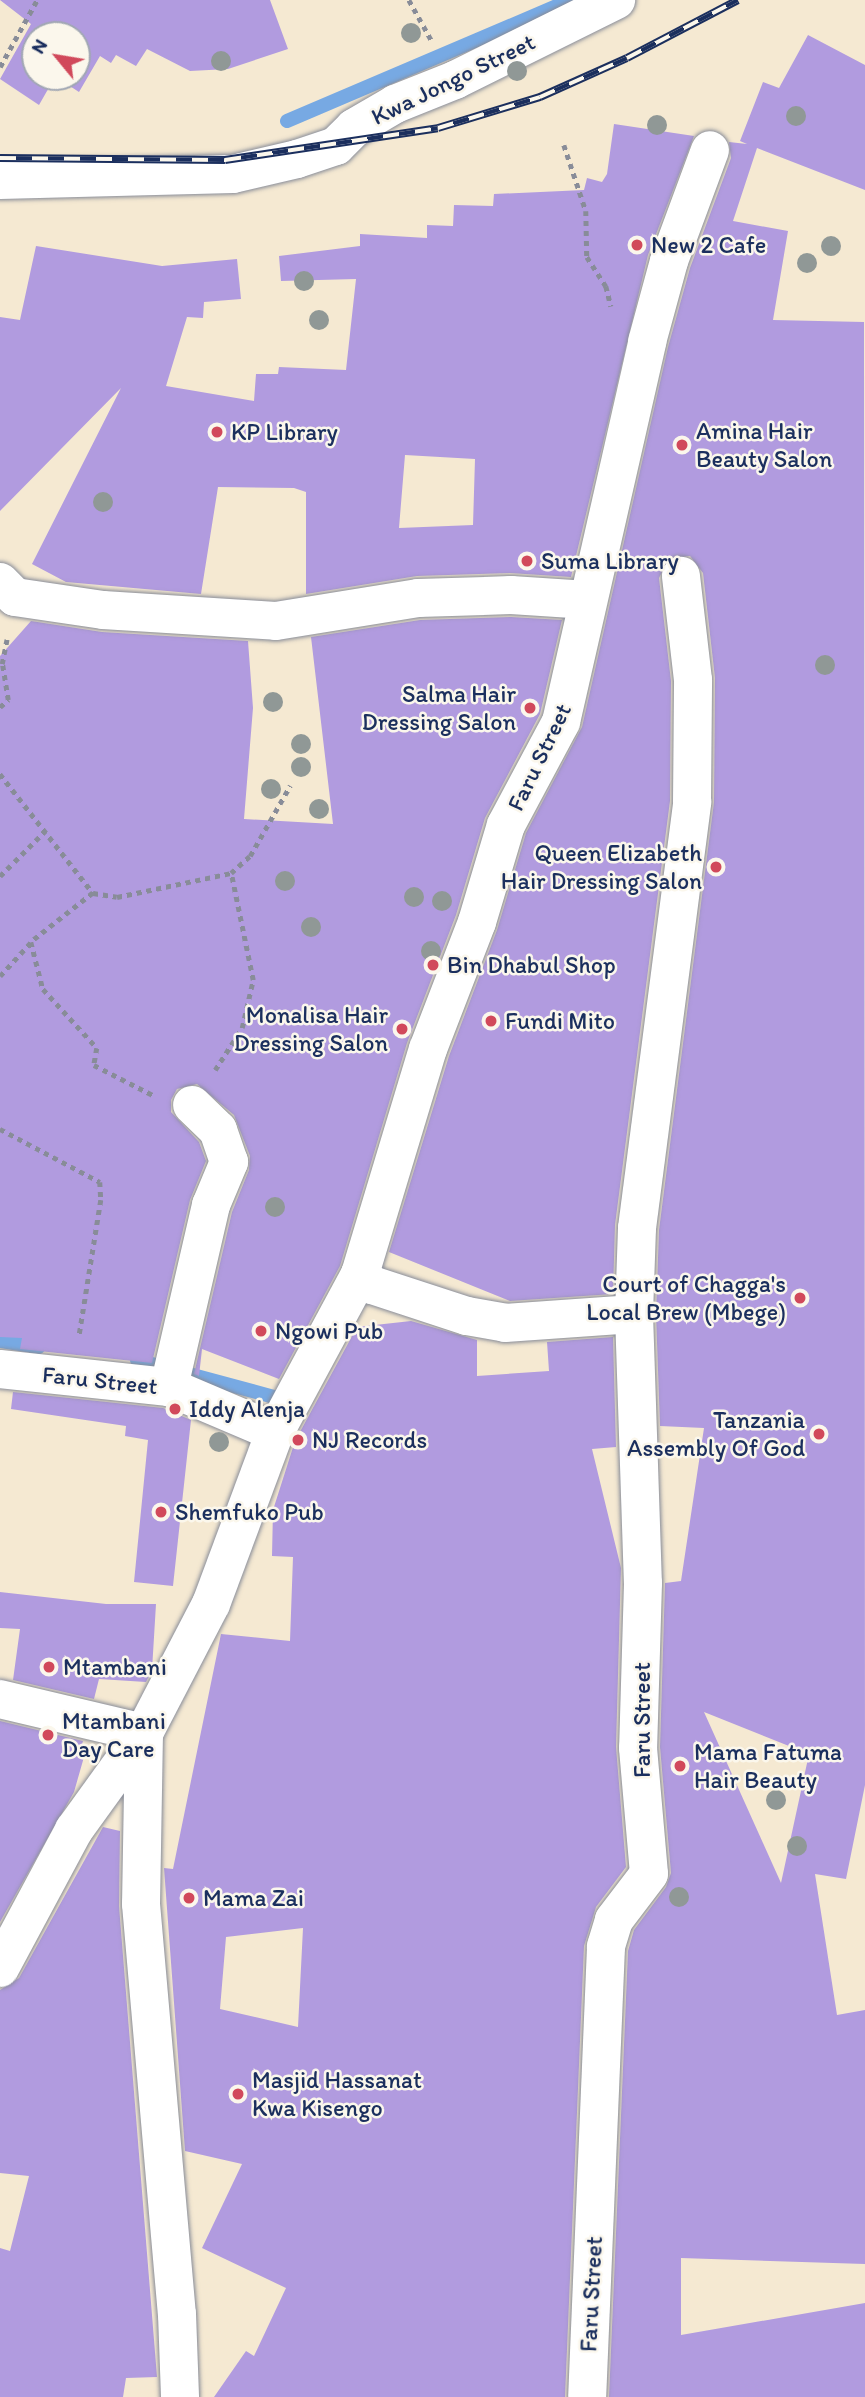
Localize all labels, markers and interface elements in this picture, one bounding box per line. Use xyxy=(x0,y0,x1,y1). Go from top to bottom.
north arrow xyxy=(21,21,91,91)
street label: Kwa Jongo Street xyxy=(366,27,540,131)
text: N xyxy=(26,35,52,58)
place label: New 2 Cafe xyxy=(651,231,767,259)
marker: New 2 Cafe xyxy=(629,237,645,253)
place label: Amina Hair Beauty Salon xyxy=(696,417,832,473)
place label: KP Library xyxy=(231,418,338,446)
marker: KP Library xyxy=(209,424,225,440)
marker: Amina Hair Beauty Salon xyxy=(674,437,690,453)
place label: Suma Library xyxy=(541,547,678,575)
marker: Suma Library xyxy=(519,553,535,569)
place label: Salma Hair Dressing Salon xyxy=(363,680,516,736)
street label: Faru Street xyxy=(501,699,577,815)
marker: Salma Hair Dressing Salon xyxy=(522,700,538,716)
place label: Queen Elizabeth Hair Dressing Salon xyxy=(498,839,702,895)
marker: Queen Elizabeth Hair Dressing Salon xyxy=(708,859,724,875)
place label: Bin Dhabul Shop xyxy=(447,951,617,979)
marker: Bin Dhabul Shop xyxy=(425,957,441,973)
place label: Monalisa Hair Dressing Salon xyxy=(235,1001,388,1057)
place label: Fundi Mito xyxy=(505,1007,615,1035)
marker: Fundi Mito xyxy=(483,1013,499,1029)
marker: Monalisa Hair Dressing Salon xyxy=(394,1021,410,1037)
place label: Court of Chagga's Local Brew (Mbege) xyxy=(586,1270,786,1326)
marker: Court of Chagga's Local Brew (Mbege) xyxy=(792,1290,808,1306)
place label: Ngowi Pub xyxy=(275,1317,383,1345)
marker: Ngowi Pub xyxy=(253,1323,269,1339)
street label: Faru Street xyxy=(41,1360,159,1400)
place label: Iddy Alenja xyxy=(189,1395,305,1423)
marker: Iddy Alenja xyxy=(167,1401,183,1417)
place label: Tanzania Assembly Of God xyxy=(627,1406,805,1462)
place label: NJ Records xyxy=(312,1426,427,1454)
marker: Tanzania Assembly Of God xyxy=(811,1426,827,1442)
marker: NJ Records xyxy=(290,1432,306,1448)
place label: Shemfuko Pub xyxy=(175,1498,324,1526)
marker: Shemfuko Pub xyxy=(153,1504,169,1520)
place label: Mtambani xyxy=(63,1653,167,1681)
marker: Mtambani xyxy=(41,1659,57,1675)
street label: Faru Street xyxy=(628,1662,656,1778)
place label: Mtambani Day Care xyxy=(62,1707,166,1763)
marker: Mtambani Day Care xyxy=(40,1727,56,1743)
place label: Mama Fatuma Hair Beauty xyxy=(694,1738,841,1794)
marker: Mama Fatuma Hair Beauty xyxy=(672,1758,688,1774)
place label: Mama Zai xyxy=(203,1884,304,1912)
marker: Mama Zai xyxy=(181,1890,197,1906)
place label: Masjid Hassanat Kwa Kisengo xyxy=(252,2066,422,2122)
marker: Masjid Hassanat Kwa Kisengo xyxy=(230,2086,246,2102)
street label: Faru Street xyxy=(574,2236,608,2352)

